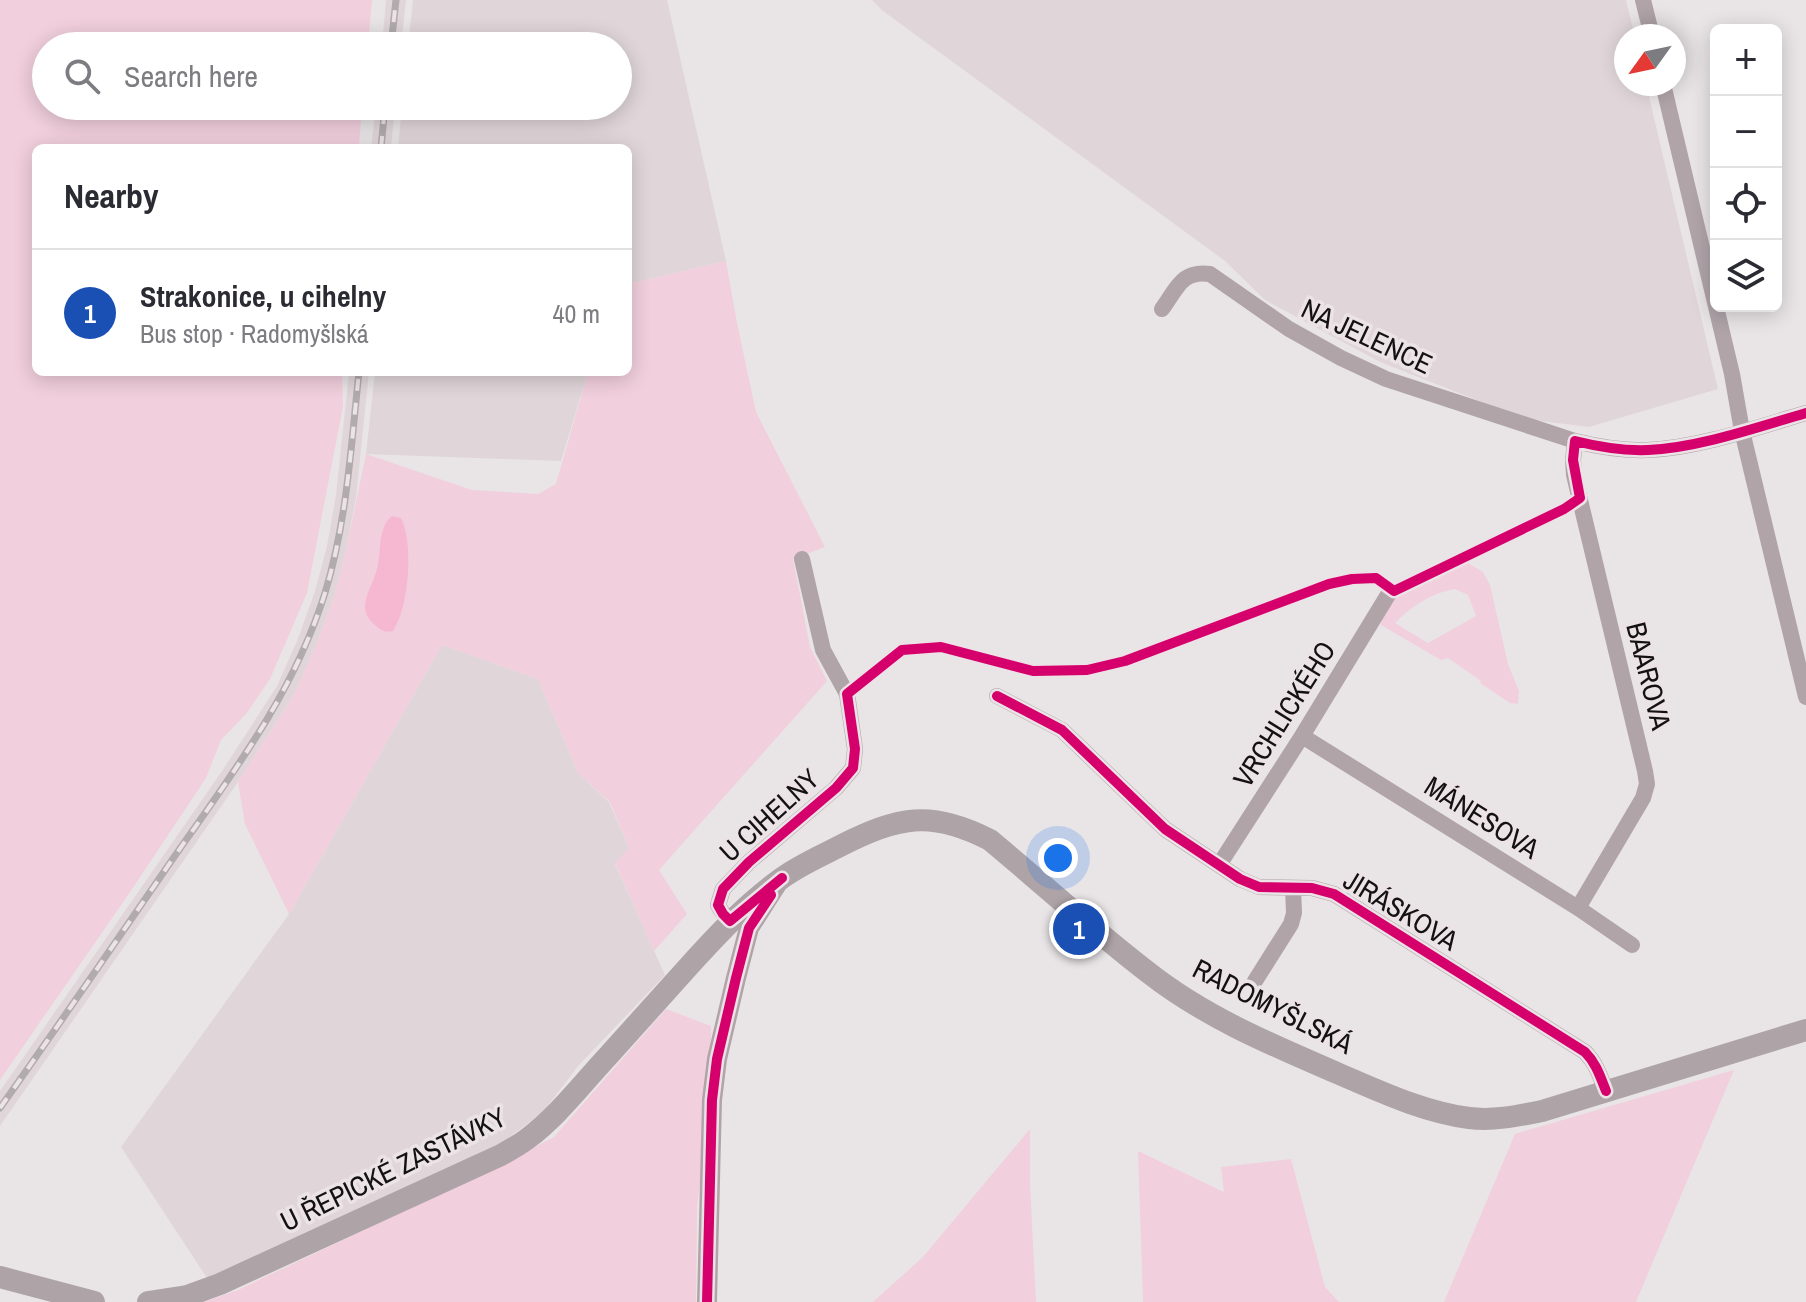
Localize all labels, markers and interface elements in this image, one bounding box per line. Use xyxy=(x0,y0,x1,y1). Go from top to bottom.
north arrow xyxy=(1614,24,1686,96)
map controls xyxy=(1710,24,1782,312)
button: + xyxy=(1710,24,1782,96)
search box xyxy=(32,32,632,120)
icon: search xyxy=(60,54,104,98)
text: Search here xyxy=(124,56,258,96)
button: − xyxy=(1710,96,1782,168)
button: locate xyxy=(1710,168,1782,240)
text: Nearby xyxy=(64,173,159,219)
button: layers xyxy=(1710,240,1782,312)
text: Strakonice, u cihelny xyxy=(140,276,386,316)
street label: NA JELENCE xyxy=(1295,289,1439,383)
text: 1 xyxy=(84,296,96,331)
text: 40 m xyxy=(553,296,600,331)
text: Bus stop · Radomyšlská xyxy=(140,316,369,351)
street label: BAAROVA xyxy=(1617,618,1681,734)
street label: VRCHLICKÉHO xyxy=(1224,634,1344,794)
street label: U CIHELNY xyxy=(711,759,828,870)
street label: MÁNESOVA xyxy=(1417,767,1547,868)
your location xyxy=(1038,838,1078,878)
street label: JIRÁSKOVA xyxy=(1337,861,1466,959)
pin: 1 xyxy=(1053,899,1105,959)
street label: RADOMYŠLSKÁ xyxy=(1186,949,1360,1063)
street label: U ŘEPICKÉ ZASTÁVKY xyxy=(274,1098,513,1240)

